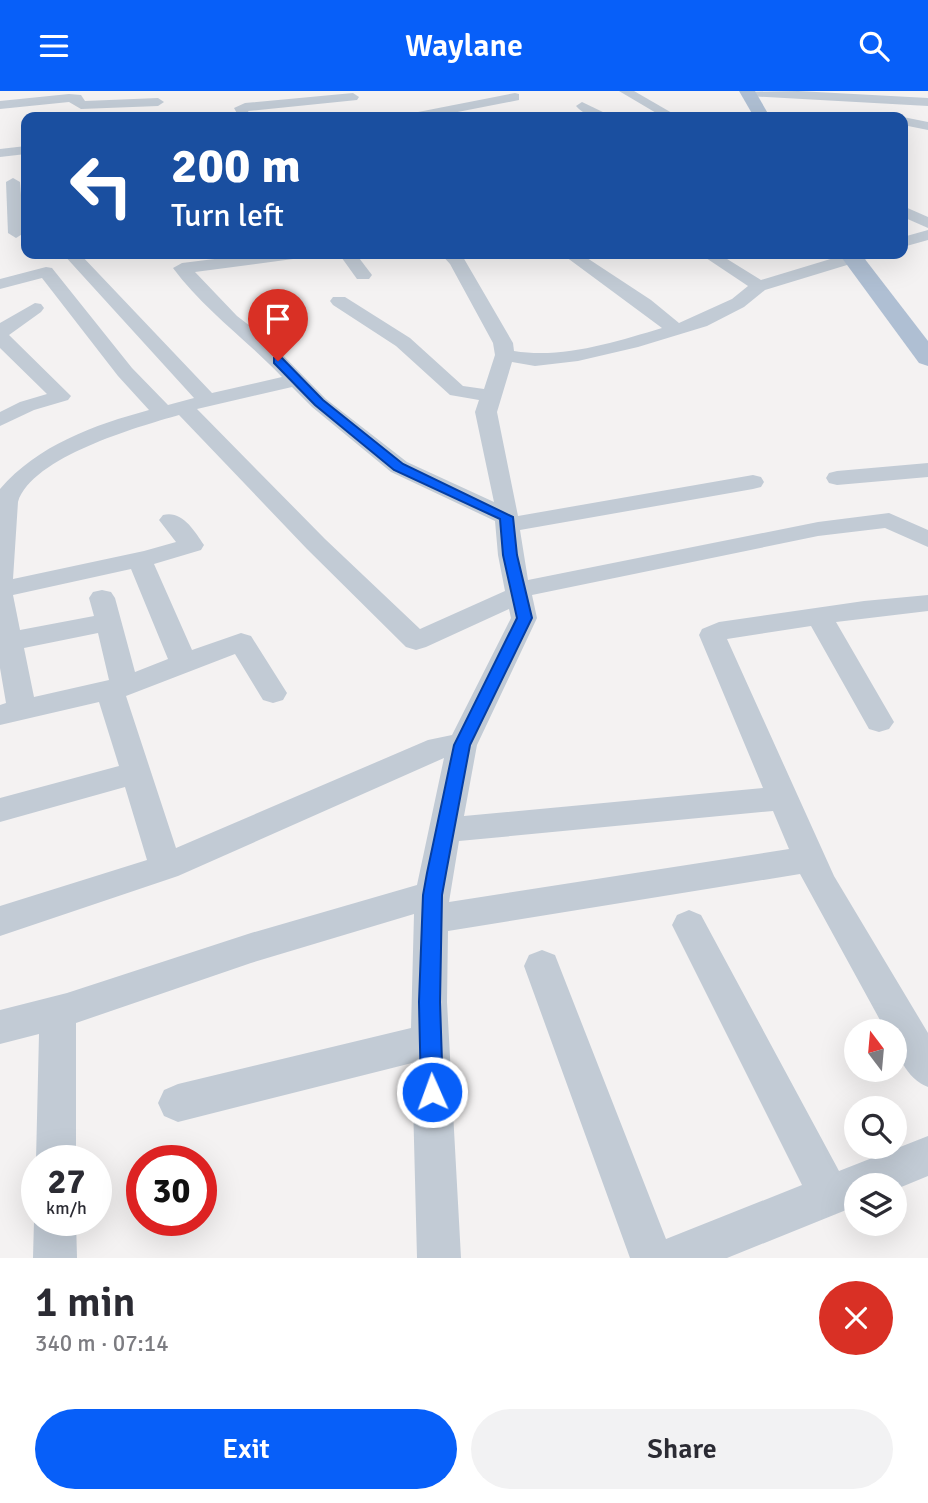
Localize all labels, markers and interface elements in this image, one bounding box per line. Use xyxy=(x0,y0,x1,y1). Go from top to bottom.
text: Waylane xyxy=(405,26,523,65)
icon: menu xyxy=(35,27,73,65)
icon: search xyxy=(855,27,893,65)
text: 200 m xyxy=(171,136,301,196)
icon: left xyxy=(56,140,147,231)
text: Turn left xyxy=(171,196,284,235)
pin xyxy=(248,289,308,361)
icon: arrive xyxy=(259,300,297,338)
north arrow xyxy=(844,1019,906,1081)
map controls xyxy=(844,1019,907,1236)
position arrow xyxy=(395,1055,469,1129)
button: search xyxy=(844,1096,907,1159)
speed limit sign: 30 xyxy=(126,1145,217,1236)
text: 27 xyxy=(48,1160,85,1203)
button: layers xyxy=(844,1173,907,1236)
text: km/h xyxy=(46,1197,87,1219)
text: 1 min xyxy=(35,1277,136,1328)
button: close xyxy=(819,1281,893,1355)
text: 340 m · 07:14 xyxy=(35,1329,169,1358)
button: Exit xyxy=(35,1409,457,1489)
button: Share xyxy=(471,1409,893,1489)

